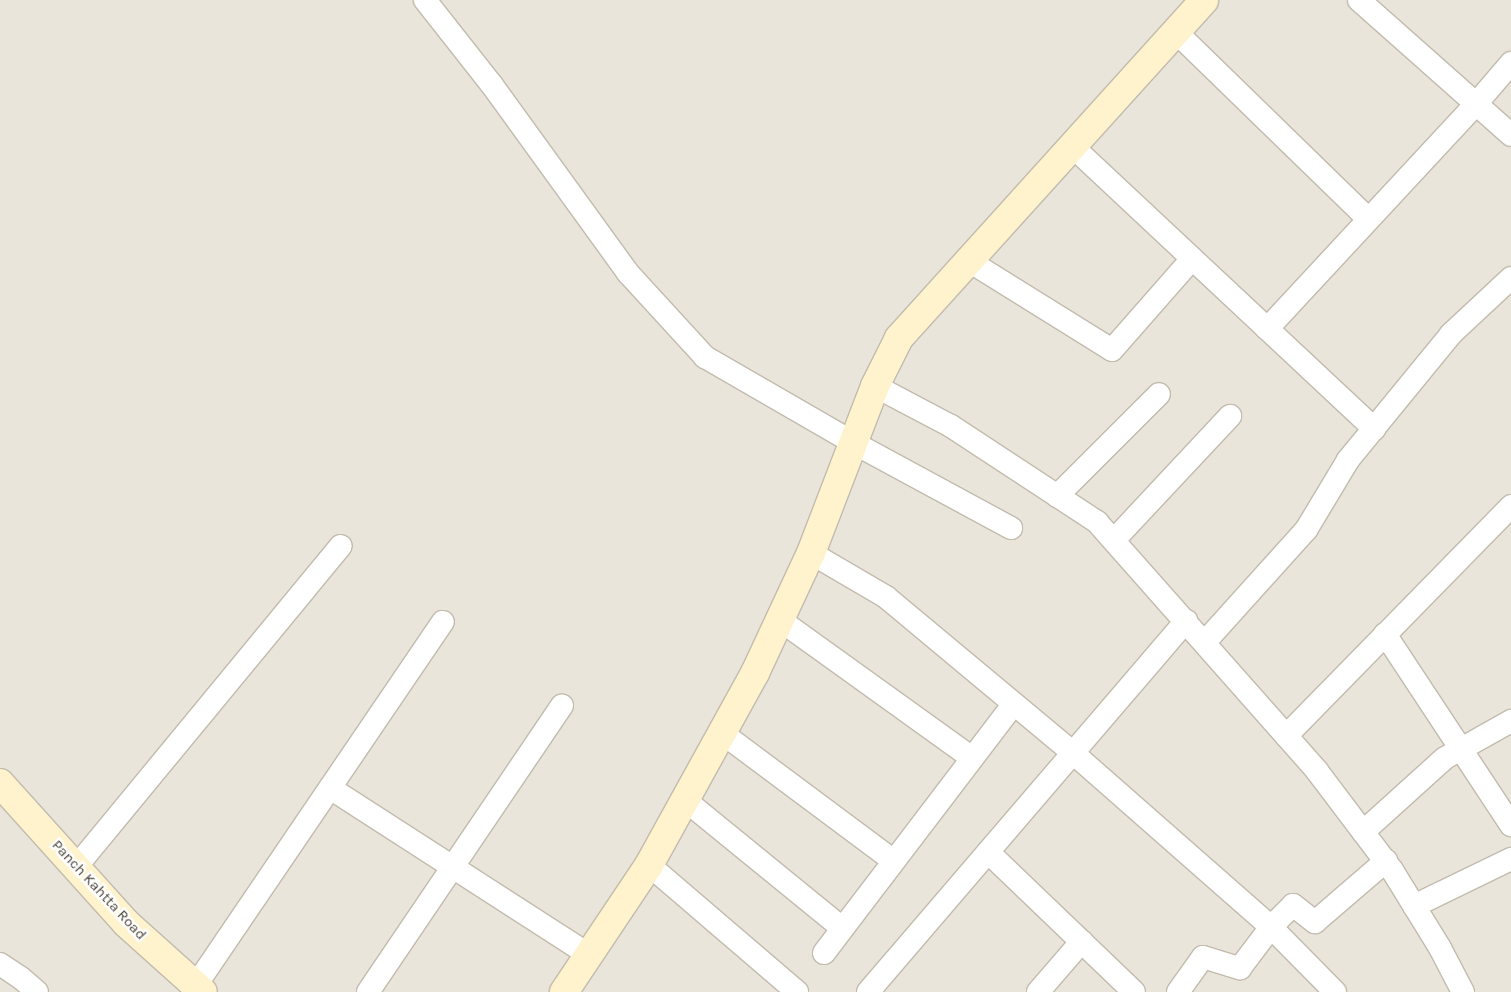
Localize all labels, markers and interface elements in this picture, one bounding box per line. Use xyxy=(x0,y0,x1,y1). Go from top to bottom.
street label: Panch Kahtta Road xyxy=(48,836,150,944)

